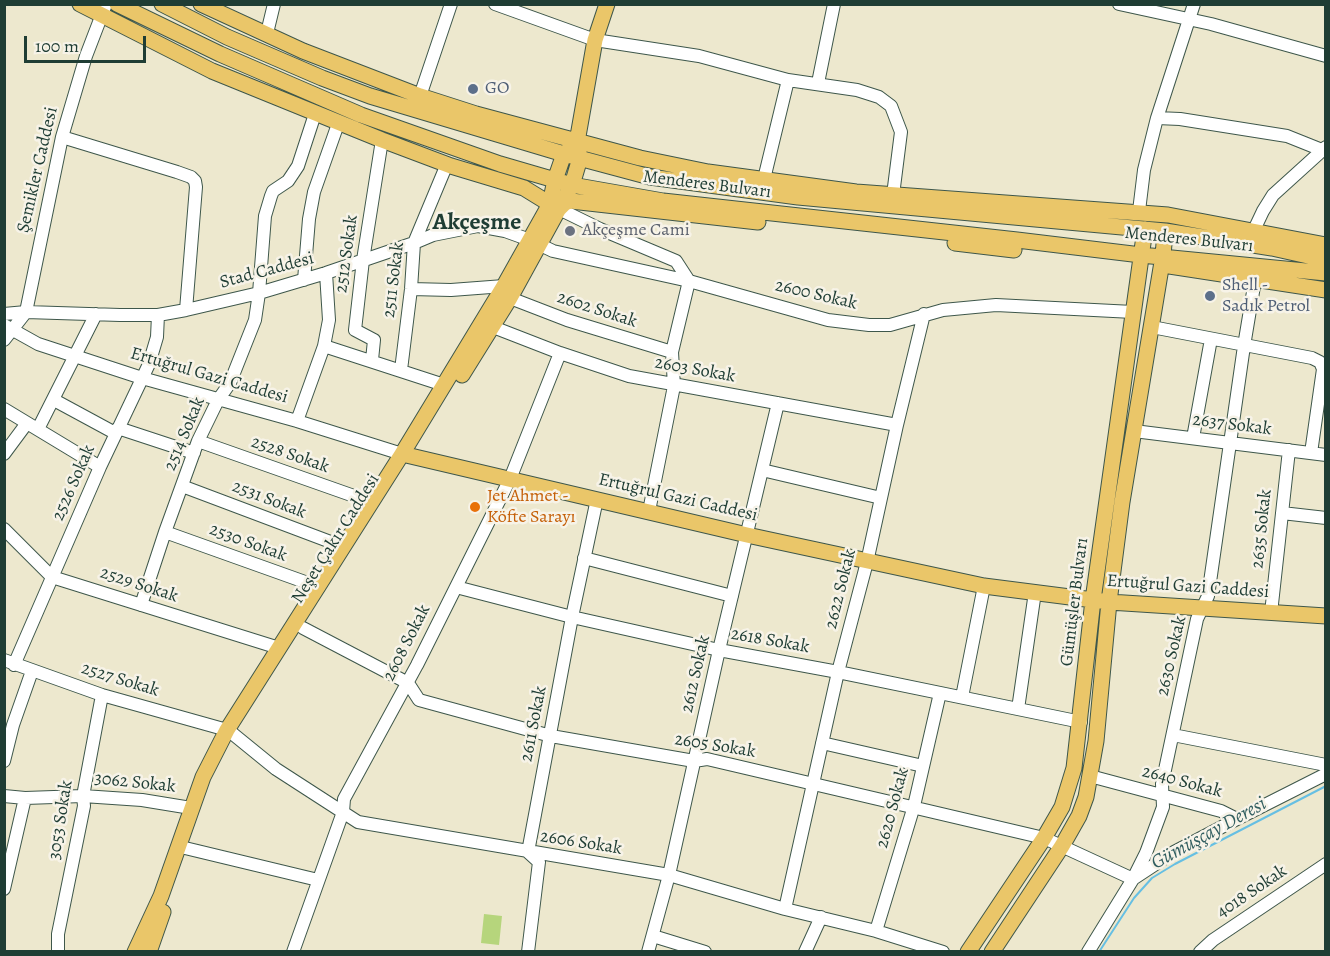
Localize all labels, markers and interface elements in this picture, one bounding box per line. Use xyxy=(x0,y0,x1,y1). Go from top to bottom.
scale bar xyxy=(27,24,148,62)
text: 100 m xyxy=(35,34,79,58)
place label: GO xyxy=(485,78,509,100)
marker: GO xyxy=(466,82,480,96)
street label: Şemikler Caddesi xyxy=(13,105,63,235)
street label: Menderes Bulvarı xyxy=(642,166,772,204)
district label: Akçeşme xyxy=(433,209,521,237)
street label: 2512 Sokak xyxy=(331,214,363,294)
place label: Akçeşme Cami xyxy=(582,220,690,242)
street label: Menderes Bulvarı xyxy=(1124,223,1254,257)
marker: Akçeşme Cami xyxy=(563,224,577,238)
street label: 2511 Sokak xyxy=(379,241,409,319)
street label: Stad Caddesi xyxy=(218,248,316,294)
street label: 2600 Sokak xyxy=(773,275,859,315)
place label: Shell - Sadık Petrol xyxy=(1222,275,1310,318)
street label: 2602 Sokak xyxy=(554,287,640,333)
marker: Shell - Sadık Petrol xyxy=(1203,289,1217,303)
street label: Ertuğrul Gazi Caddesi xyxy=(128,343,290,409)
street label: 2603 Sokak xyxy=(653,352,737,388)
street label: 2514 Sokak xyxy=(160,394,210,474)
street label: 2637 Sokak xyxy=(1191,409,1273,441)
street label: 2528 Sokak xyxy=(248,432,332,478)
street label: 2526 Sokak xyxy=(48,442,100,524)
street label: Ertuğrul Gazi Caddesi xyxy=(596,469,760,527)
street label: Neşet Çakır Caddesi xyxy=(287,470,385,608)
street label: 2531 Sokak xyxy=(229,476,309,524)
place label: Jet Ahmet - Köfte Sarayı xyxy=(487,486,575,528)
street label: 2635 Sokak xyxy=(1247,488,1277,570)
marker: Jet Ahmet - Köfte Sarayı xyxy=(468,500,482,514)
street label: 2530 Sokak xyxy=(206,519,290,567)
street label: Gümüşler Bulvarı xyxy=(1056,537,1094,667)
street label: 2622 Sokak xyxy=(821,547,861,631)
street label: 2529 Sokak xyxy=(97,562,181,608)
street label: Ertuğrul Gazi Caddesi xyxy=(1106,571,1270,603)
street label: 2608 Sokak xyxy=(379,601,435,685)
street label: 2630 Sokak xyxy=(1152,614,1192,698)
street label: 2618 Sokak xyxy=(729,623,811,659)
street label: 2612 Sokak xyxy=(677,633,715,715)
street label: 2527 Sokak xyxy=(79,658,161,702)
street label: 2611 Sokak xyxy=(516,684,552,764)
street label: 2605 Sokak xyxy=(673,729,757,763)
street label: 2640 Sokak xyxy=(1139,761,1225,803)
street label: 2620 Sokak xyxy=(872,765,914,851)
street label: 3062 Sokak xyxy=(93,768,177,798)
street label: 3053 Sokak xyxy=(44,779,78,861)
water label: Gümüşçay Deresi xyxy=(1147,792,1271,876)
street label: 2606 Sokak xyxy=(539,826,623,860)
street label: 4018 Sokak xyxy=(1213,861,1291,923)

